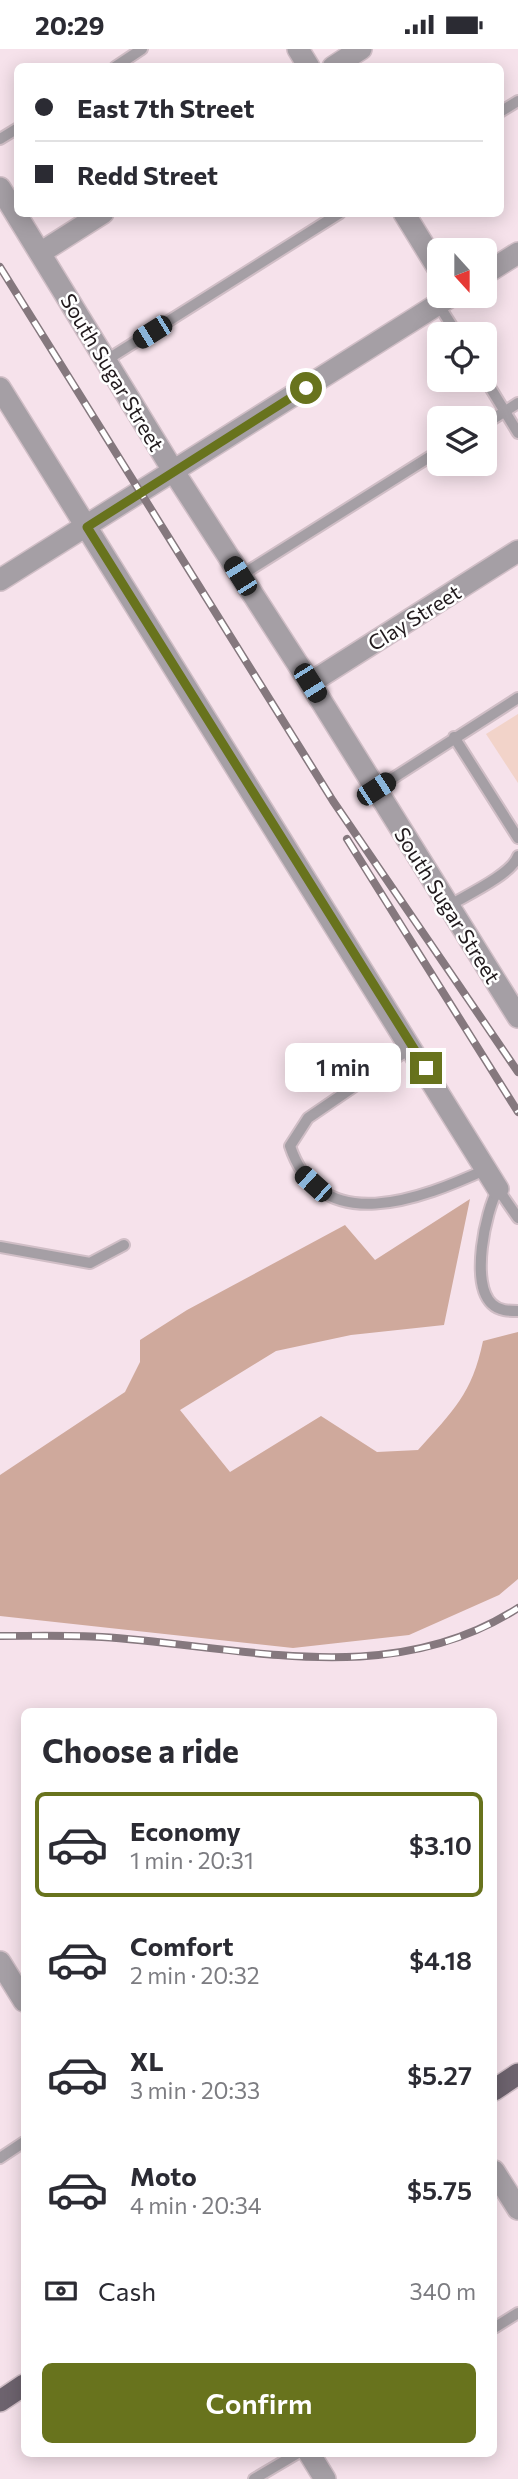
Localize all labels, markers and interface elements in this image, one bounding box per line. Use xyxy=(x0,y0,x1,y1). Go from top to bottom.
text: 20:29 xyxy=(35,9,104,40)
text: East 7th Street xyxy=(77,92,254,123)
text: Redd Street xyxy=(77,159,218,190)
north arrow xyxy=(427,238,497,308)
map controls xyxy=(427,238,497,476)
street label: South Sugar Street xyxy=(56,289,170,455)
car xyxy=(129,312,176,352)
button: locate xyxy=(427,322,497,392)
route start xyxy=(290,372,322,404)
button: layers xyxy=(427,406,497,476)
car xyxy=(220,553,261,599)
street label: Clay Street xyxy=(363,579,465,655)
car xyxy=(290,660,331,706)
car xyxy=(353,769,400,809)
street label: South Sugar Street xyxy=(390,822,506,988)
callout: 1 min xyxy=(286,1044,402,1093)
route end xyxy=(410,1052,442,1084)
text: 1 min xyxy=(316,1053,370,1081)
car xyxy=(291,1162,336,1206)
text: Choose a ride xyxy=(42,1730,239,1770)
icon: car xyxy=(46,1813,109,1876)
text: Economy xyxy=(130,1815,241,1846)
text: $3.10 xyxy=(409,1829,472,1860)
text: 1 min · 20:31 xyxy=(130,1846,254,1874)
icon: car xyxy=(46,1928,109,1991)
text: Comfort xyxy=(130,1930,233,1961)
text: $4.18 xyxy=(409,1944,472,1975)
text: 2 min · 20:32 xyxy=(130,1961,260,1989)
icon: car xyxy=(46,2043,109,2106)
text: XL xyxy=(130,2045,164,2076)
text: $5.27 xyxy=(407,2059,472,2090)
text: 3 min · 20:33 xyxy=(130,2076,260,2104)
icon: car xyxy=(46,2158,109,2221)
text: Moto xyxy=(130,2160,197,2191)
text: $5.75 xyxy=(407,2174,472,2205)
text: 4 min · 20:34 xyxy=(130,2191,262,2219)
icon: cash xyxy=(42,2272,80,2310)
text: Cash xyxy=(98,2275,156,2306)
text: 340 m xyxy=(410,2277,476,2305)
button: Confirm xyxy=(42,2363,476,2443)

